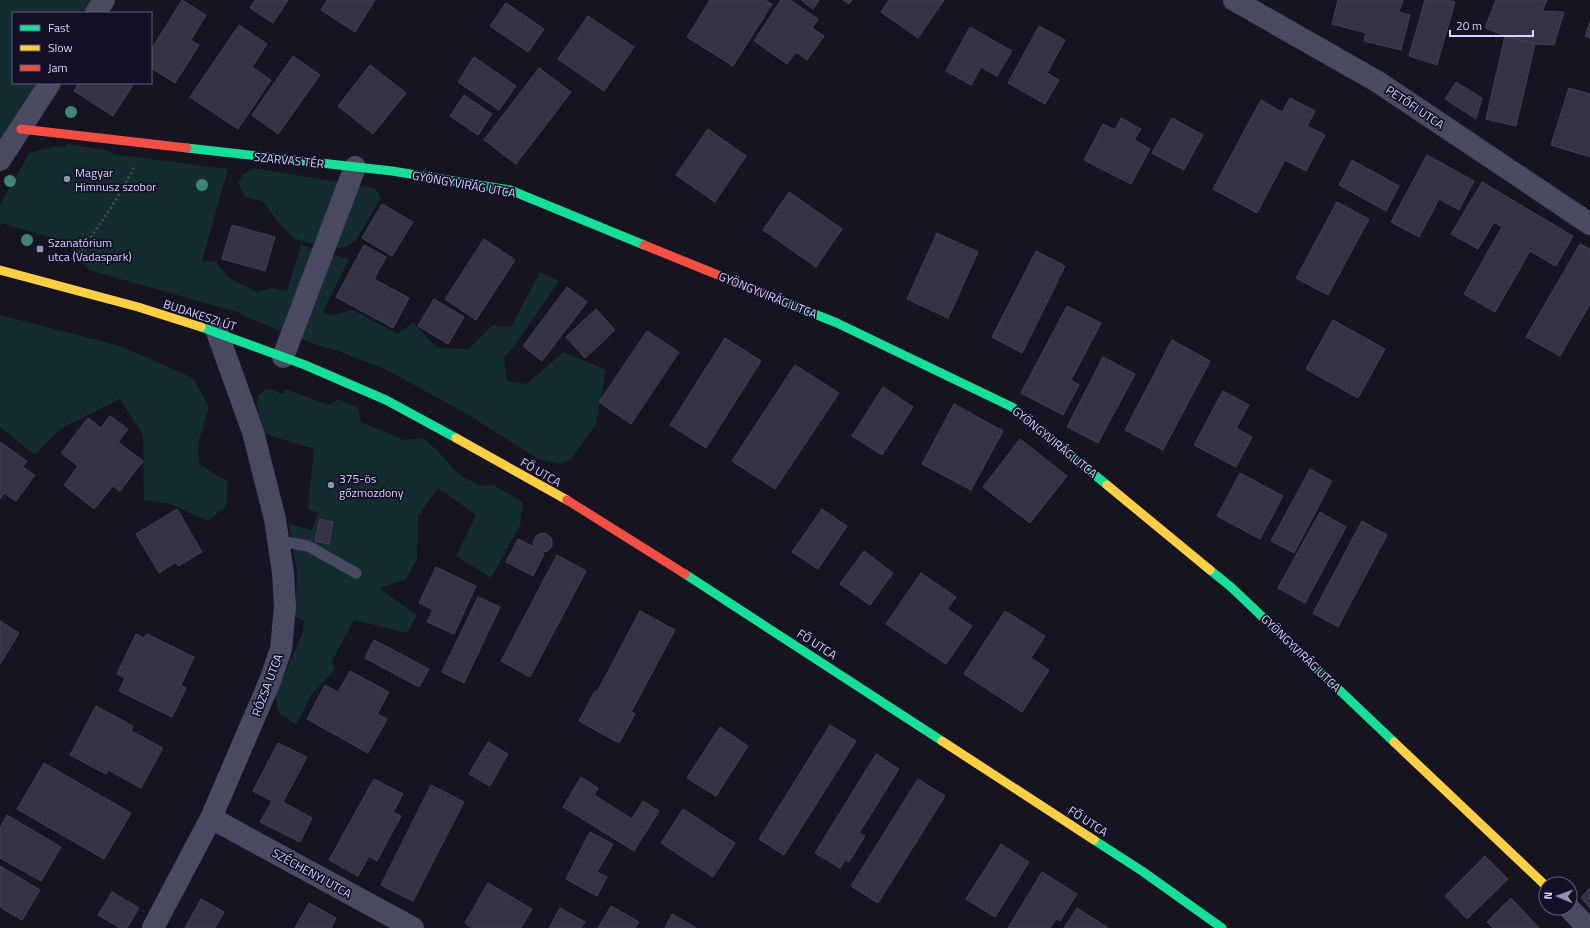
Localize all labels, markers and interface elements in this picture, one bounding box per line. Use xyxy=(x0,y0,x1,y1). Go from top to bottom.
legend xyxy=(12,12,152,84)
scale bar xyxy=(1450,12,1533,38)
text: 20 m xyxy=(1456,16,1482,35)
text: Fast xyxy=(48,18,71,37)
text: Slow xyxy=(48,38,73,57)
text: Jam xyxy=(48,58,68,77)
street label: PETŐFI UTCA xyxy=(1382,80,1448,134)
street label: SZARVAS TÉR xyxy=(253,147,325,173)
place label: Magyar Himnusz szobor xyxy=(75,163,156,196)
street label: GYÖNGYVIRÁG UTCA xyxy=(411,166,517,202)
marker: Magyar Himnusz szobor xyxy=(62,174,72,184)
place label: Szanatórium utca (Vadaspark) xyxy=(48,233,132,266)
marker: Szanatórium utca (Vadaspark) xyxy=(35,244,45,254)
street label: GYÖNGYVIRÁG UTCA xyxy=(716,267,820,323)
street label: BUDAKESZI ÚT xyxy=(161,294,240,336)
street label: GYÖNGYVIRÁG UTCA xyxy=(1008,402,1102,482)
street label: FŐ UTCA xyxy=(517,453,565,491)
place label: 375-ös gőzmozdony xyxy=(339,469,404,502)
marker: 375-ös gőzmozdony xyxy=(326,480,336,490)
street label: GYÖNGYVIRÁG UTCA xyxy=(1257,610,1345,696)
street label: FŐ UTCA xyxy=(793,624,841,664)
street label: RÓZSA UTCA xyxy=(246,651,288,719)
street label: FŐ UTCA xyxy=(1064,801,1112,841)
street label: SZÉCHENYI UTCA xyxy=(269,843,355,903)
north arrow xyxy=(1538,876,1578,916)
text: N xyxy=(1540,892,1556,900)

